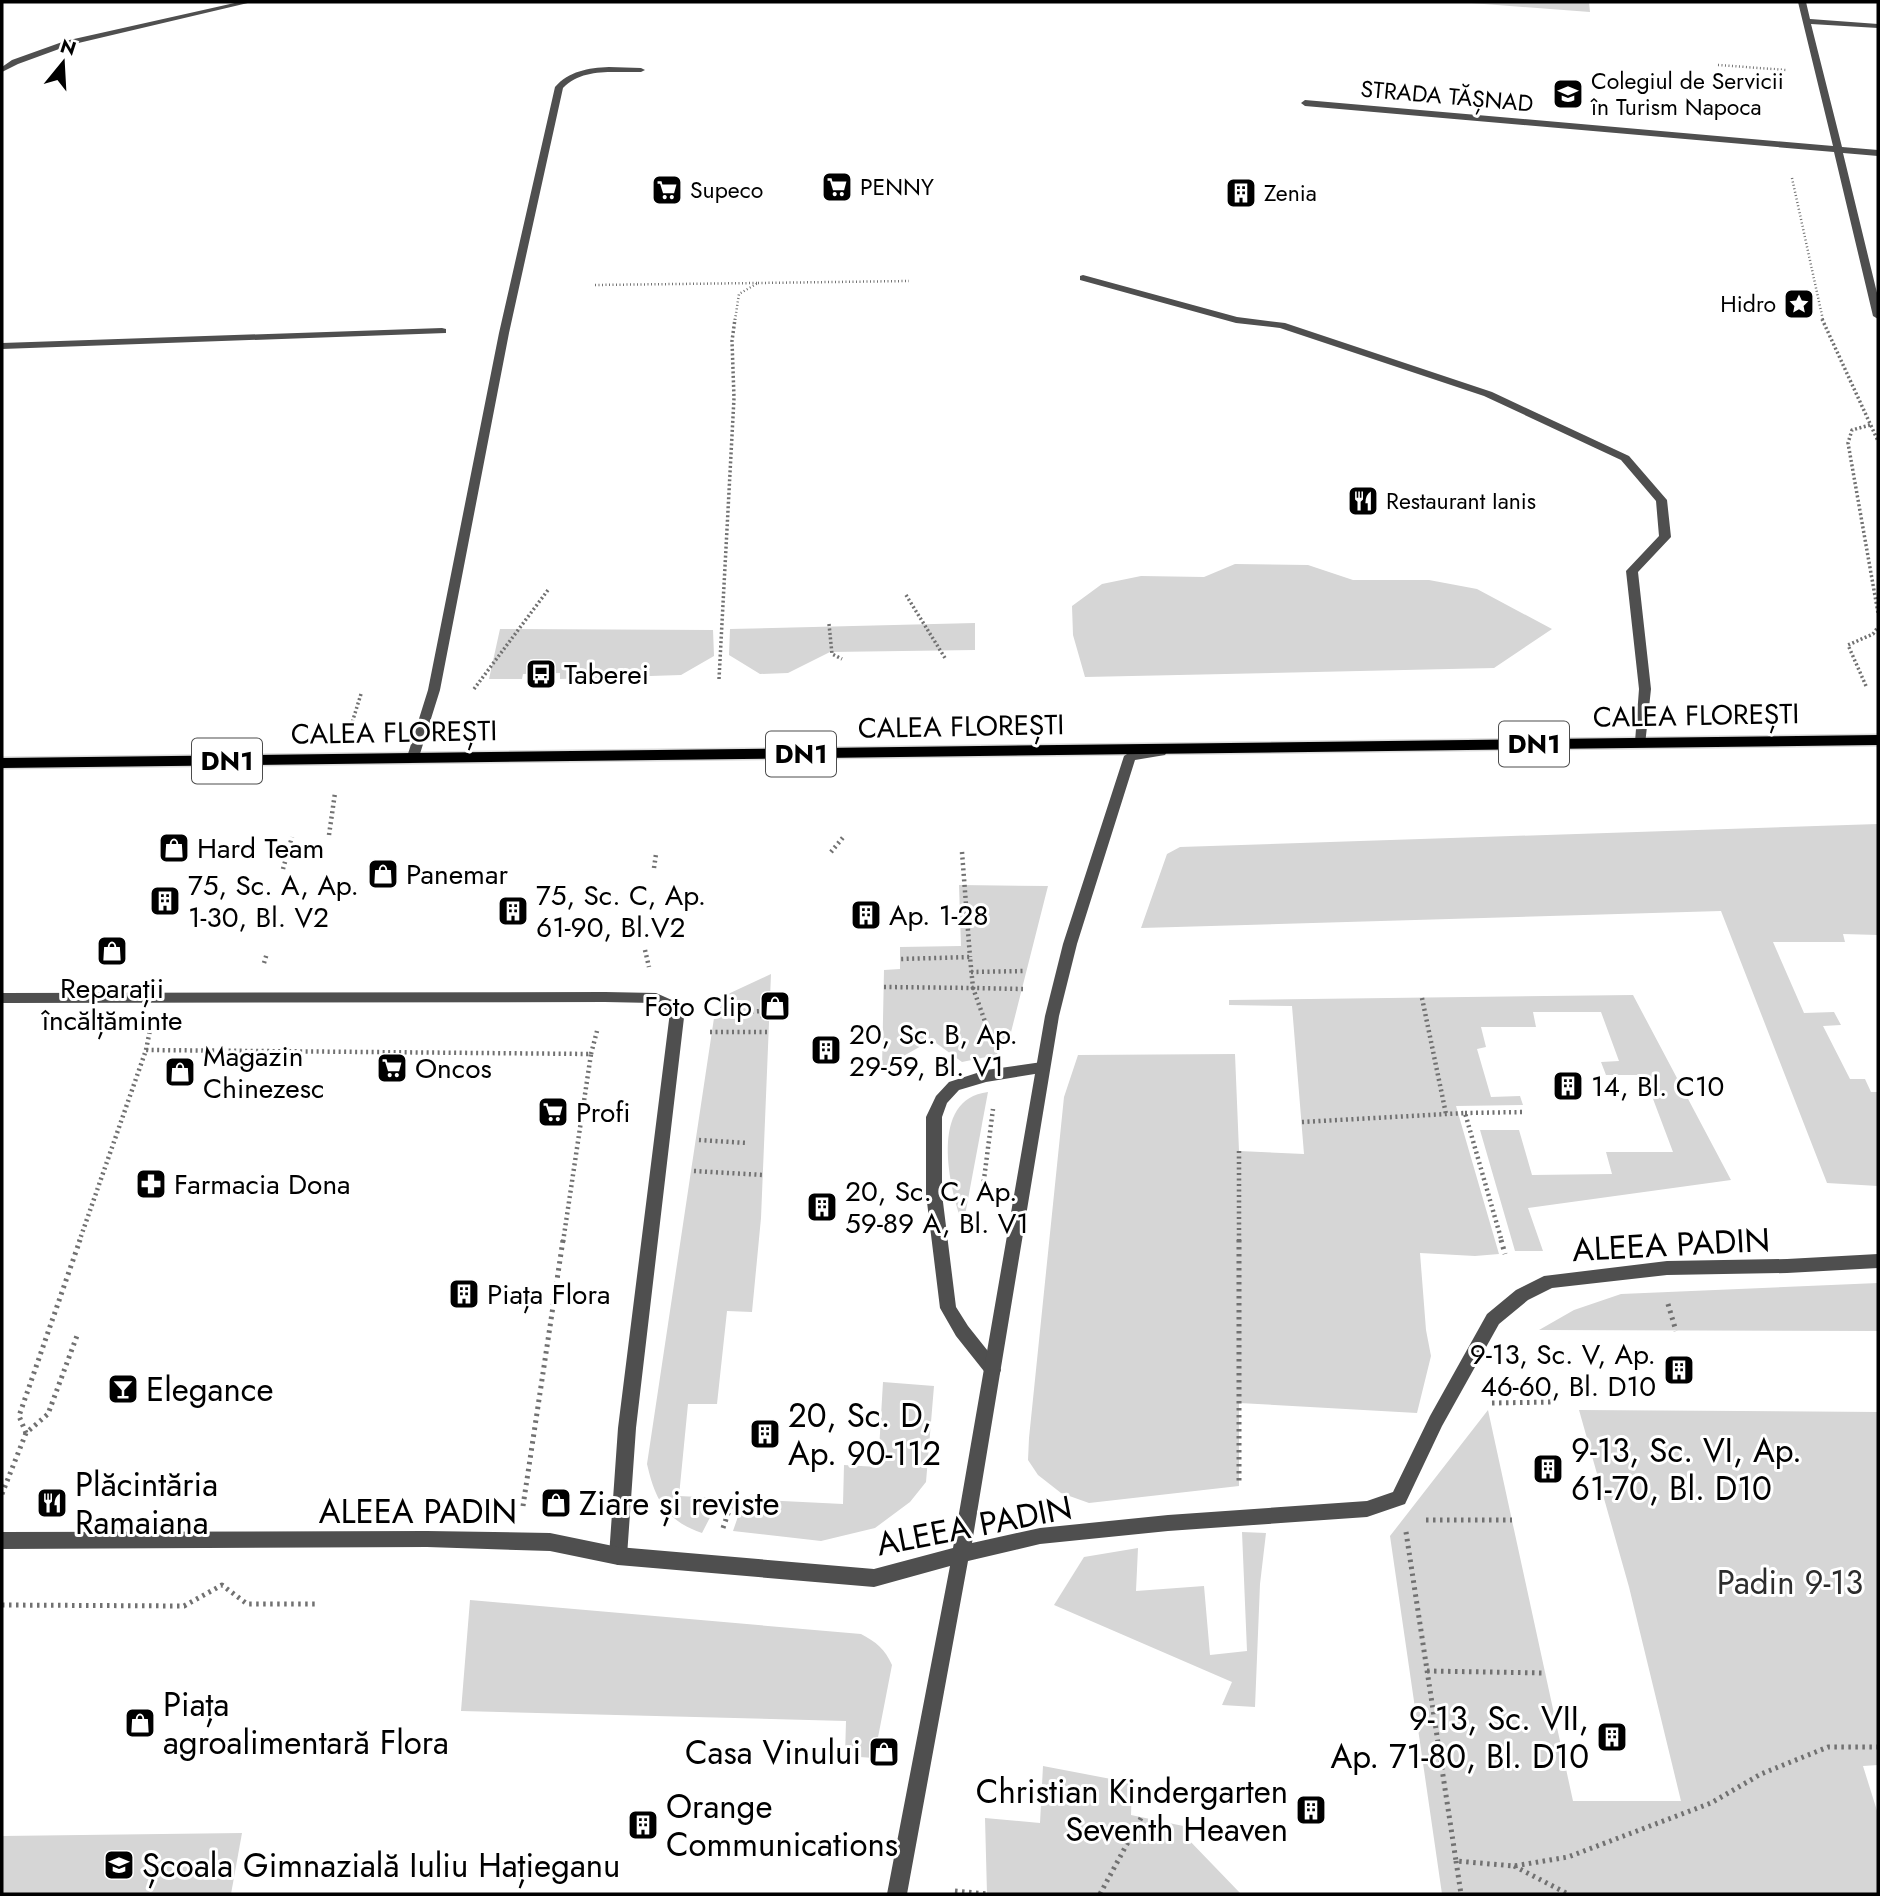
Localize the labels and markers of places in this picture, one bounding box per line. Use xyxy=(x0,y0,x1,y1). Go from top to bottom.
place label: Colegiul de Servicii în Turism Napoca xyxy=(1590,64,1784,124)
school or university icon: Colegiul de Servicii în Turism Napoca xyxy=(1551,77,1585,111)
supermarket icon: PENNY xyxy=(820,170,854,204)
place label: PENNY xyxy=(860,170,934,204)
supermarket icon: Supeco xyxy=(650,173,684,207)
place label: Supeco xyxy=(690,173,763,207)
building icon: Zenia xyxy=(1224,176,1258,210)
place label: Zenia xyxy=(1264,176,1317,210)
place label: Hidro xyxy=(1720,287,1776,321)
place icon: Hidro xyxy=(1782,287,1816,321)
restaurant icon: Restaurant Ianis xyxy=(1346,484,1380,518)
place label: Restaurant Ianis xyxy=(1386,484,1536,518)
place label: Taberei xyxy=(564,654,649,695)
bus stop icon: Taberei xyxy=(524,657,558,691)
place label: Hard Team xyxy=(197,828,324,869)
shop icon: Hard Team xyxy=(157,831,191,865)
place label: Panemar xyxy=(406,854,508,895)
shop icon: Panemar xyxy=(366,857,400,891)
place label: 75, Sc. A, Ap. 1-30, Bl. V2 xyxy=(188,865,359,938)
place label: 75, Sc. C, Ap. 61-90, Bl.V2 xyxy=(536,875,706,948)
building icon: 75, Sc. A, Ap. 1-30, Bl. V2 xyxy=(148,884,182,918)
building icon: 75, Sc. C, Ap. 61-90, Bl.V2 xyxy=(496,894,530,928)
place label: Ap. 1-28 xyxy=(889,895,989,936)
building icon: Ap. 1-28 xyxy=(849,898,883,932)
shop icon: Reparații încălțăminte xyxy=(95,934,129,968)
place label: Reparații încălțăminte xyxy=(41,968,182,1041)
place label: Foto Clip xyxy=(644,986,752,1027)
shop icon: Foto Clip xyxy=(758,989,792,1023)
place label: 20, Sc. B, Ap. 29-59, Bl. V1 xyxy=(849,1014,1018,1087)
building icon: 20, Sc. B, Ap. 29-59, Bl. V1 xyxy=(809,1033,843,1067)
place label: Magazin Chinezesc xyxy=(203,1036,324,1109)
place label: Oncos xyxy=(415,1048,492,1089)
supermarket icon: Oncos xyxy=(375,1051,409,1085)
shop icon: Magazin Chinezesc xyxy=(163,1055,197,1089)
place label: 14, Bl. C10 xyxy=(1591,1066,1724,1107)
building icon: 14, Bl. C10 xyxy=(1551,1069,1585,1103)
place label: Profi xyxy=(576,1092,631,1133)
supermarket icon: Profi xyxy=(536,1095,570,1129)
place label: Farmacia Dona xyxy=(174,1164,351,1205)
pharmacy icon: Farmacia Dona xyxy=(134,1167,168,1201)
place label: 20, Sc. C, Ap. 59-89 A, Bl. V1 xyxy=(845,1171,1029,1244)
building icon: 20, Sc. C, Ap. 59-89 A, Bl. V1 xyxy=(805,1190,839,1224)
place label: Piața Flora xyxy=(487,1274,610,1315)
building icon: Piața Flora xyxy=(447,1277,481,1311)
place label: 9-13, Sc. V, Ap. 46-60, Bl. D10 xyxy=(1470,1334,1656,1407)
building icon: 9-13, Sc. V, Ap. 46-60, Bl. D10 xyxy=(1662,1353,1696,1387)
place label: Elegance xyxy=(146,1366,274,1413)
bar icon: Elegance xyxy=(106,1372,140,1406)
place label: 20, Sc. D, Ap. 90-112 xyxy=(788,1392,941,1477)
building icon: 20, Sc. D, Ap. 90-112 xyxy=(748,1417,782,1451)
place label: 9-13, Sc. VI, Ap. 61-70, Bl. D10 xyxy=(1571,1427,1802,1512)
building icon: 9-13, Sc. VI, Ap. 61-70, Bl. D10 xyxy=(1531,1452,1565,1486)
place label: Plăcintăria Ramaiana xyxy=(75,1461,218,1546)
place label: Ziare și reviste xyxy=(579,1480,780,1527)
restaurant icon: Plăcintăria Ramaiana xyxy=(35,1486,69,1520)
shop icon: Ziare și reviste xyxy=(539,1486,573,1520)
place label: Piața agroalimentară Flora xyxy=(163,1681,449,1766)
place label: 9-13, Sc. VII, Ap. 71-80, Bl. D10 xyxy=(1330,1695,1589,1780)
shop icon: Piața agroalimentară Flora xyxy=(123,1706,157,1740)
building icon: 9-13, Sc. VII, Ap. 71-80, Bl. D10 xyxy=(1595,1720,1629,1754)
place label: Casa Vinului xyxy=(685,1729,861,1776)
shop icon: Casa Vinului xyxy=(867,1735,901,1769)
place label: Christian Kindergarten Seventh Heaven xyxy=(976,1768,1288,1853)
place label: Orange Communications xyxy=(666,1783,898,1868)
building icon: Christian Kindergarten Seventh Heaven xyxy=(1294,1793,1328,1827)
building icon: Orange Communications xyxy=(626,1808,660,1842)
place label: Școala Gimnazială Iuliu Hațieganu xyxy=(142,1842,620,1889)
school or university icon: Școala Gimnazială Iuliu Hațieganu xyxy=(102,1848,136,1882)

